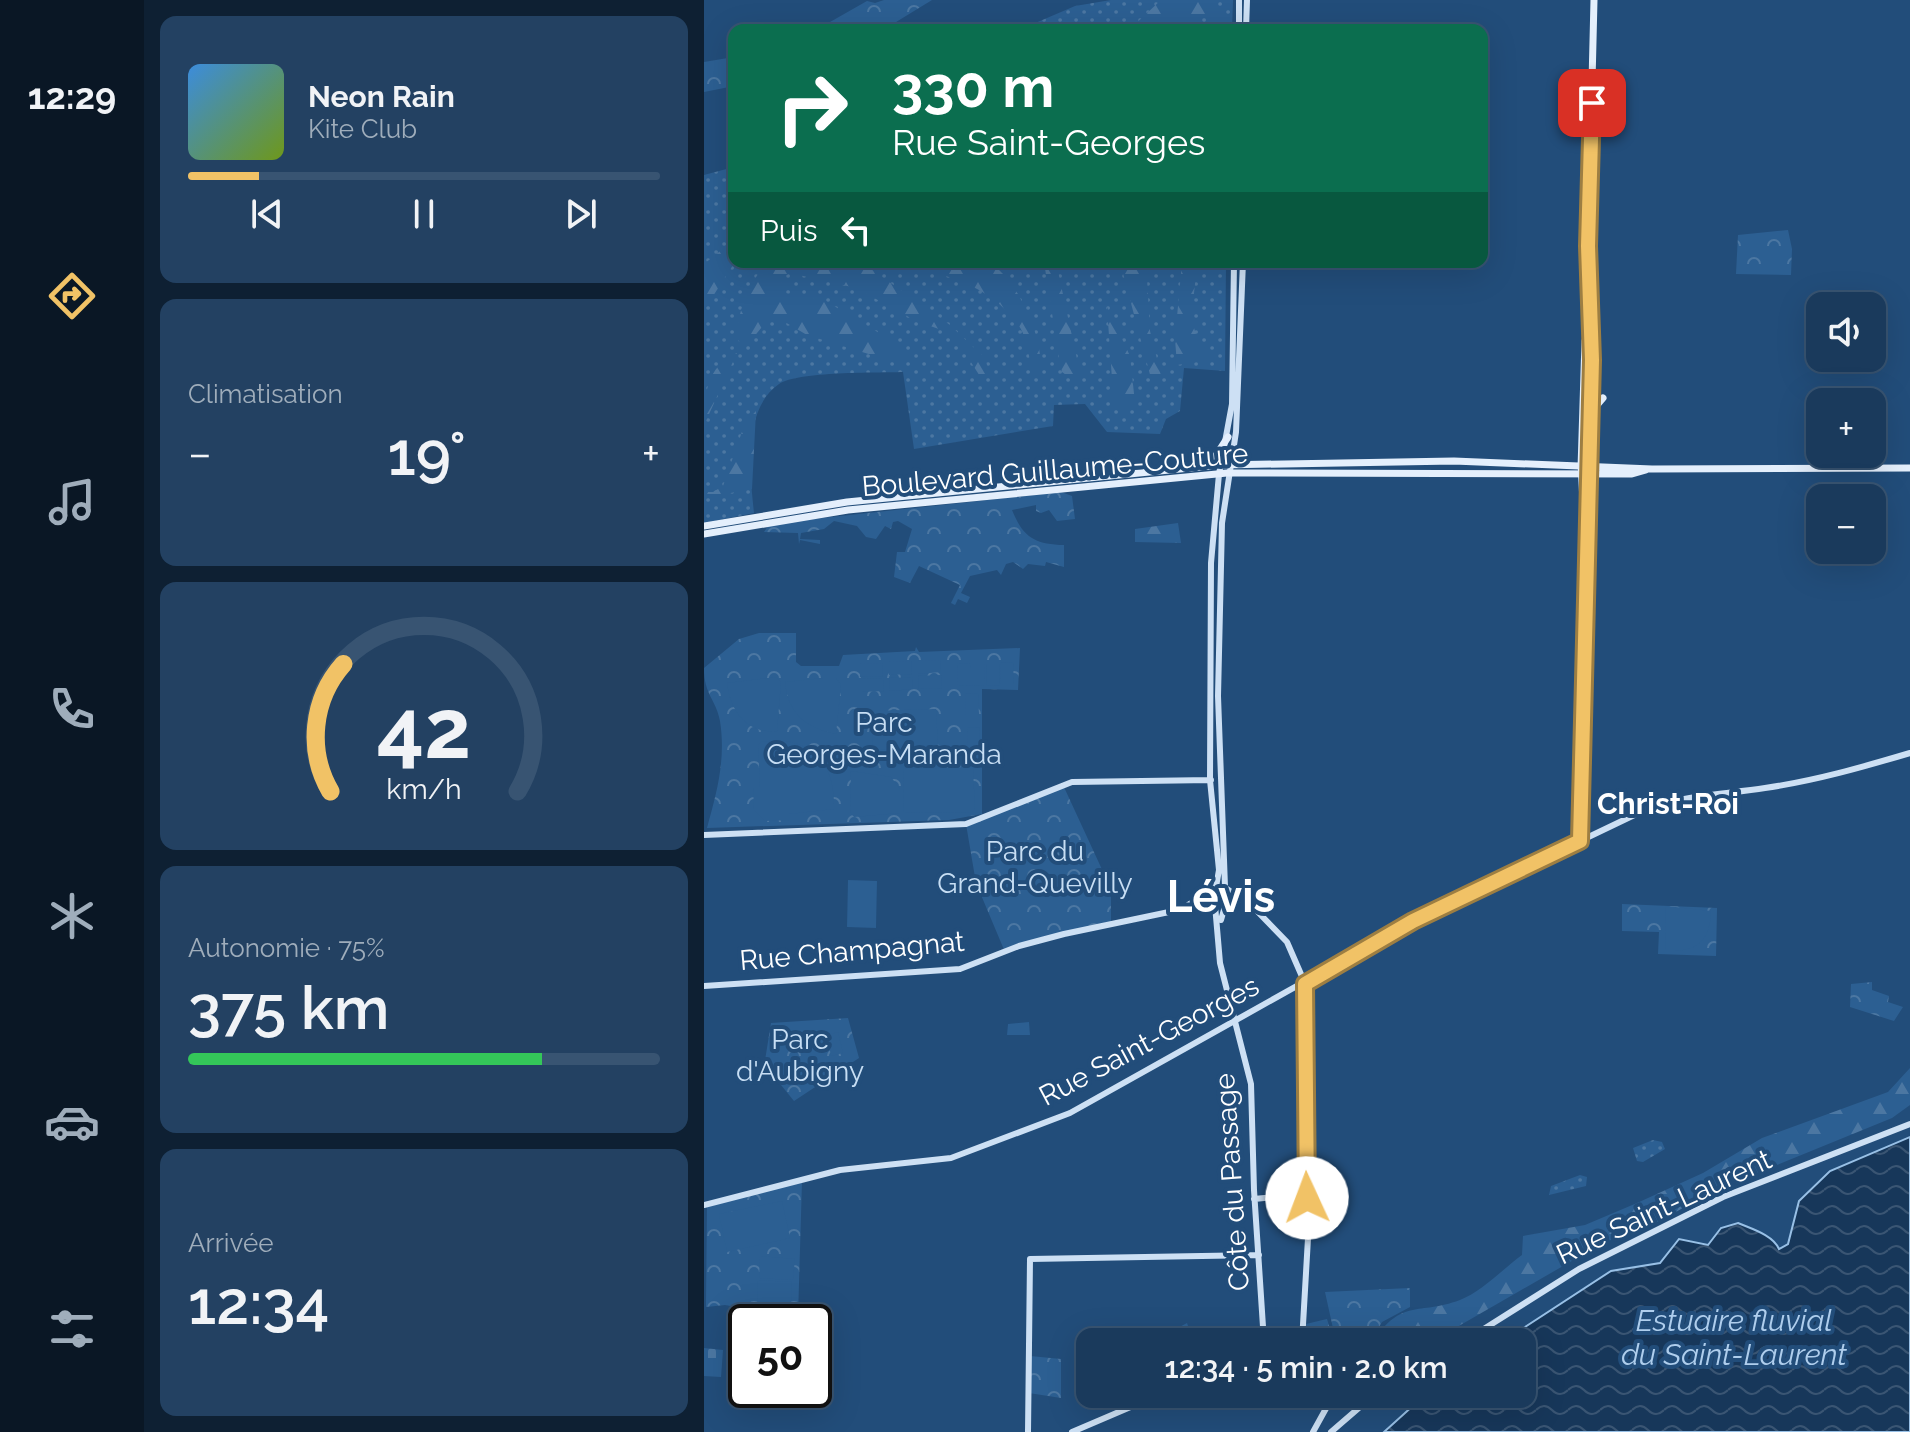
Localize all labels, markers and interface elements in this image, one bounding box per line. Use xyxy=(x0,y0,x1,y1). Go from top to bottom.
text: 330 m xyxy=(892,54,1054,120)
icon: right xyxy=(760,56,864,160)
pin xyxy=(1558,69,1626,137)
text: 12:29 xyxy=(28,75,116,117)
text: Neon Rain xyxy=(308,79,455,114)
icon: arrive xyxy=(1570,81,1614,125)
text: Kite Club xyxy=(308,114,417,144)
text: Rue Saint-Georges xyxy=(892,121,1205,163)
icon: previous xyxy=(245,192,289,236)
icon: pause xyxy=(402,192,446,236)
icon: next xyxy=(559,192,603,236)
icon: left xyxy=(834,208,878,252)
text: Puis xyxy=(760,213,818,248)
icon: directions xyxy=(44,268,100,324)
map controls xyxy=(1806,292,1886,564)
button: sound xyxy=(1806,292,1886,372)
text: Climatisation xyxy=(188,379,343,409)
button: + xyxy=(1806,388,1886,468)
text: 19° xyxy=(387,419,466,489)
text: − xyxy=(188,428,212,479)
text: + xyxy=(642,428,660,479)
street label: Boulevard Guillaume-Couture xyxy=(860,437,1250,503)
icon: music xyxy=(44,474,100,530)
button: − xyxy=(1806,484,1886,564)
text: 42 xyxy=(377,680,471,777)
icon: phone xyxy=(44,681,100,737)
park label: Parc Georges-Maranda xyxy=(766,706,1002,771)
text: km/h xyxy=(386,772,462,806)
district label: Christ-Roi xyxy=(1597,786,1739,821)
park label: Parc du Grand-Quevilly xyxy=(937,835,1133,900)
district label: Lévis xyxy=(1167,871,1275,922)
icon: climate xyxy=(44,888,100,944)
street label: Rue Champagnat xyxy=(738,925,966,977)
text: Autonomie · 75% xyxy=(188,933,385,963)
street label: Rue Saint-Georges xyxy=(1034,969,1264,1113)
text: 375 km xyxy=(188,973,389,1043)
park label: Parc d'Aubigny xyxy=(736,1023,864,1088)
street label: Côte du Passage xyxy=(1208,1072,1256,1292)
icon: car xyxy=(44,1094,100,1150)
street label: Rue Saint-Laurent xyxy=(1551,1142,1777,1271)
position arrow xyxy=(1265,1156,1349,1240)
text: Arrivée xyxy=(188,1228,273,1258)
text: 12:34 xyxy=(188,1268,329,1338)
icon: filters xyxy=(44,1301,100,1357)
water label: Estuaire fluvial du Saint-Laurent xyxy=(1621,1303,1847,1372)
speed limit sign: 50 xyxy=(728,1304,832,1408)
text: 12:34 · 5 min · 2.0 km xyxy=(1165,1350,1447,1385)

